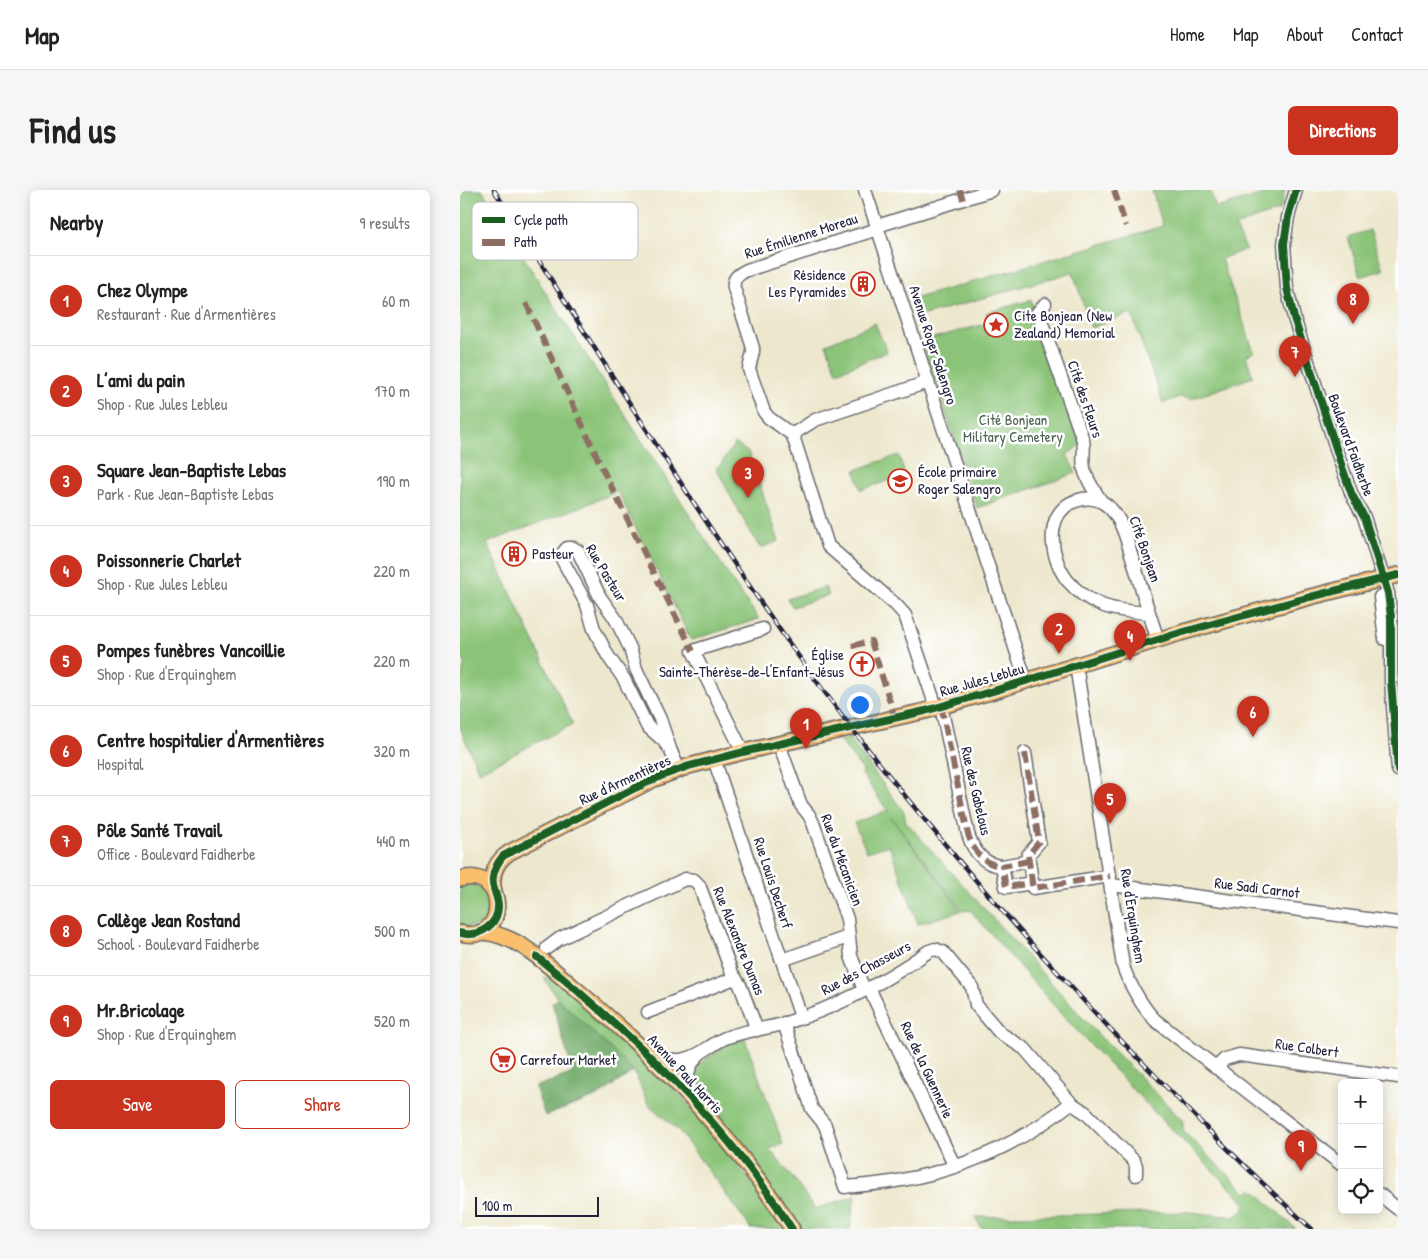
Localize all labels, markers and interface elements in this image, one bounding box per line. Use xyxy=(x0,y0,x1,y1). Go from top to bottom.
text: Map xyxy=(25,19,59,51)
text: Home xyxy=(1170,22,1205,47)
text: Map xyxy=(1233,22,1258,47)
text: About xyxy=(1286,22,1323,47)
text: Contact xyxy=(1351,22,1403,47)
button: Directions xyxy=(1288,106,1398,155)
text: Find us xyxy=(30,107,116,154)
legend xyxy=(472,202,638,260)
street label: Rue Émilienne Moreau xyxy=(742,207,860,264)
text: Nearby xyxy=(50,208,103,237)
text: Cycle path xyxy=(514,210,568,230)
text: 9 results xyxy=(359,212,410,234)
text: Path xyxy=(514,232,537,251)
place label: Résidence Les Pyramides xyxy=(769,264,846,302)
building icon: Résidence Les Pyramides xyxy=(850,271,876,297)
text: Chez Olympe xyxy=(97,277,188,303)
street label: Avenue Roger Salengro xyxy=(904,283,963,407)
pin: 8 xyxy=(1337,283,1369,324)
text: 1 xyxy=(63,290,69,312)
text: 60 m xyxy=(382,290,410,312)
text: Restaurant · Rue d'Armentières xyxy=(97,303,276,325)
place label: Cite Bonjean (New Zealand) Memorial xyxy=(1014,305,1115,343)
place icon: Cite Bonjean (New Zealand) Memorial xyxy=(983,312,1009,338)
pin: 7 xyxy=(1279,336,1311,377)
street label: Cité des Fleurs xyxy=(1062,357,1109,440)
text: L’ami du pain xyxy=(97,367,185,393)
text: 2 xyxy=(62,380,70,402)
text: 170 m xyxy=(375,380,410,402)
street label: Boulevard Faidherbe xyxy=(1323,391,1380,499)
text: Shop · Rue Jules Lebleu xyxy=(97,393,227,415)
park label: Cité Bonjean Military Cemetery xyxy=(963,409,1063,447)
text: Square Jean-Baptiste Lebas xyxy=(97,457,286,483)
pin: 3 xyxy=(732,457,764,498)
place label: École primaire Roger Salengro xyxy=(918,461,1001,499)
school or university icon: École primaire Roger Salengro xyxy=(887,468,913,494)
text: 3 xyxy=(62,470,70,492)
text: 190 m xyxy=(377,470,410,492)
text: Park · Rue Jean-Baptiste Lebas xyxy=(97,483,274,505)
street label: Cité Bonjean xyxy=(1124,513,1167,585)
street label: Rue Pasteur xyxy=(581,540,632,606)
building icon: Pasteur xyxy=(501,541,527,567)
place label: Pasteur xyxy=(532,543,574,564)
text: Poissonnerie Charlet xyxy=(97,547,241,573)
text: 4 xyxy=(63,560,69,582)
text: 220 m xyxy=(373,560,410,582)
text: Shop · Rue Jules Lebleu xyxy=(97,573,227,595)
pin: 2 xyxy=(1043,613,1075,654)
pin: 4 xyxy=(1114,620,1146,661)
text: Pompes funèbres Vancoillie xyxy=(97,637,285,663)
place label: Église Sainte-Thérèse-de-l'Enfant-Jésus xyxy=(659,644,844,682)
text: 5 xyxy=(63,650,69,672)
text: 220 m xyxy=(373,650,410,672)
church icon: Église Sainte-Thérèse-de-l'Enfant-Jésus xyxy=(849,651,875,677)
street label: Rue Jules Lebleu xyxy=(937,657,1026,702)
text: Shop · Rue d'Erquinghem xyxy=(97,663,236,685)
your location xyxy=(847,692,873,718)
pin: 6 xyxy=(1237,696,1269,737)
pin: 1 xyxy=(790,708,822,749)
text: Centre hospitalier d'Armentières xyxy=(97,727,324,753)
text: 6 xyxy=(63,740,69,762)
text: 320 m xyxy=(374,740,410,762)
street label: Rue des Gabelous xyxy=(956,745,997,837)
street label: Rue d'Armentières xyxy=(576,749,674,810)
text: Hospital xyxy=(97,753,144,775)
pin: 5 xyxy=(1094,783,1126,824)
street label: Rue du Mécanicien xyxy=(816,811,869,909)
text: Pôle Santé Travail xyxy=(97,817,222,843)
text: 7 xyxy=(62,830,70,852)
text: 440 m xyxy=(376,830,410,852)
street label: Rue Louis Decherf xyxy=(749,835,798,932)
text: Office · Boulevard Faidherbe xyxy=(97,843,256,865)
street label: Rue d'Erquinghem xyxy=(1116,867,1151,965)
street label: Rue Sadi Carnot xyxy=(1213,872,1302,903)
street label: Rue Alexandre Dumas xyxy=(708,884,771,998)
text: Collège Jean Rostand xyxy=(97,907,240,933)
text: 8 xyxy=(63,920,69,942)
text: 500 m xyxy=(374,920,410,942)
text: School · Boulevard Faidherbe xyxy=(97,933,260,955)
street label: Rue des Chasseurs xyxy=(817,935,914,1000)
text: Mr.Bricolage xyxy=(97,997,184,1023)
text: 9 xyxy=(63,1010,69,1032)
text: 520 m xyxy=(374,1010,410,1032)
street label: Rue de la Guennerie xyxy=(896,1018,959,1122)
text: Shop · Rue d'Erquinghem xyxy=(97,1023,236,1045)
street label: Avenue Paul Harris xyxy=(643,1029,728,1118)
street label: Rue Colbert xyxy=(1274,1033,1341,1062)
supermarket icon: Carrefour Market xyxy=(490,1047,516,1073)
place label: Carrefour Market xyxy=(520,1049,617,1070)
map controls xyxy=(1338,1079,1383,1214)
button: + xyxy=(1338,1079,1383,1124)
button: Save xyxy=(50,1080,225,1129)
button: Share xyxy=(235,1080,410,1129)
button: − xyxy=(1338,1124,1383,1169)
pin: 9 xyxy=(1285,1130,1317,1171)
button: locate xyxy=(1338,1169,1383,1214)
scale bar xyxy=(475,1194,599,1217)
text: 100 m xyxy=(482,1196,512,1215)

